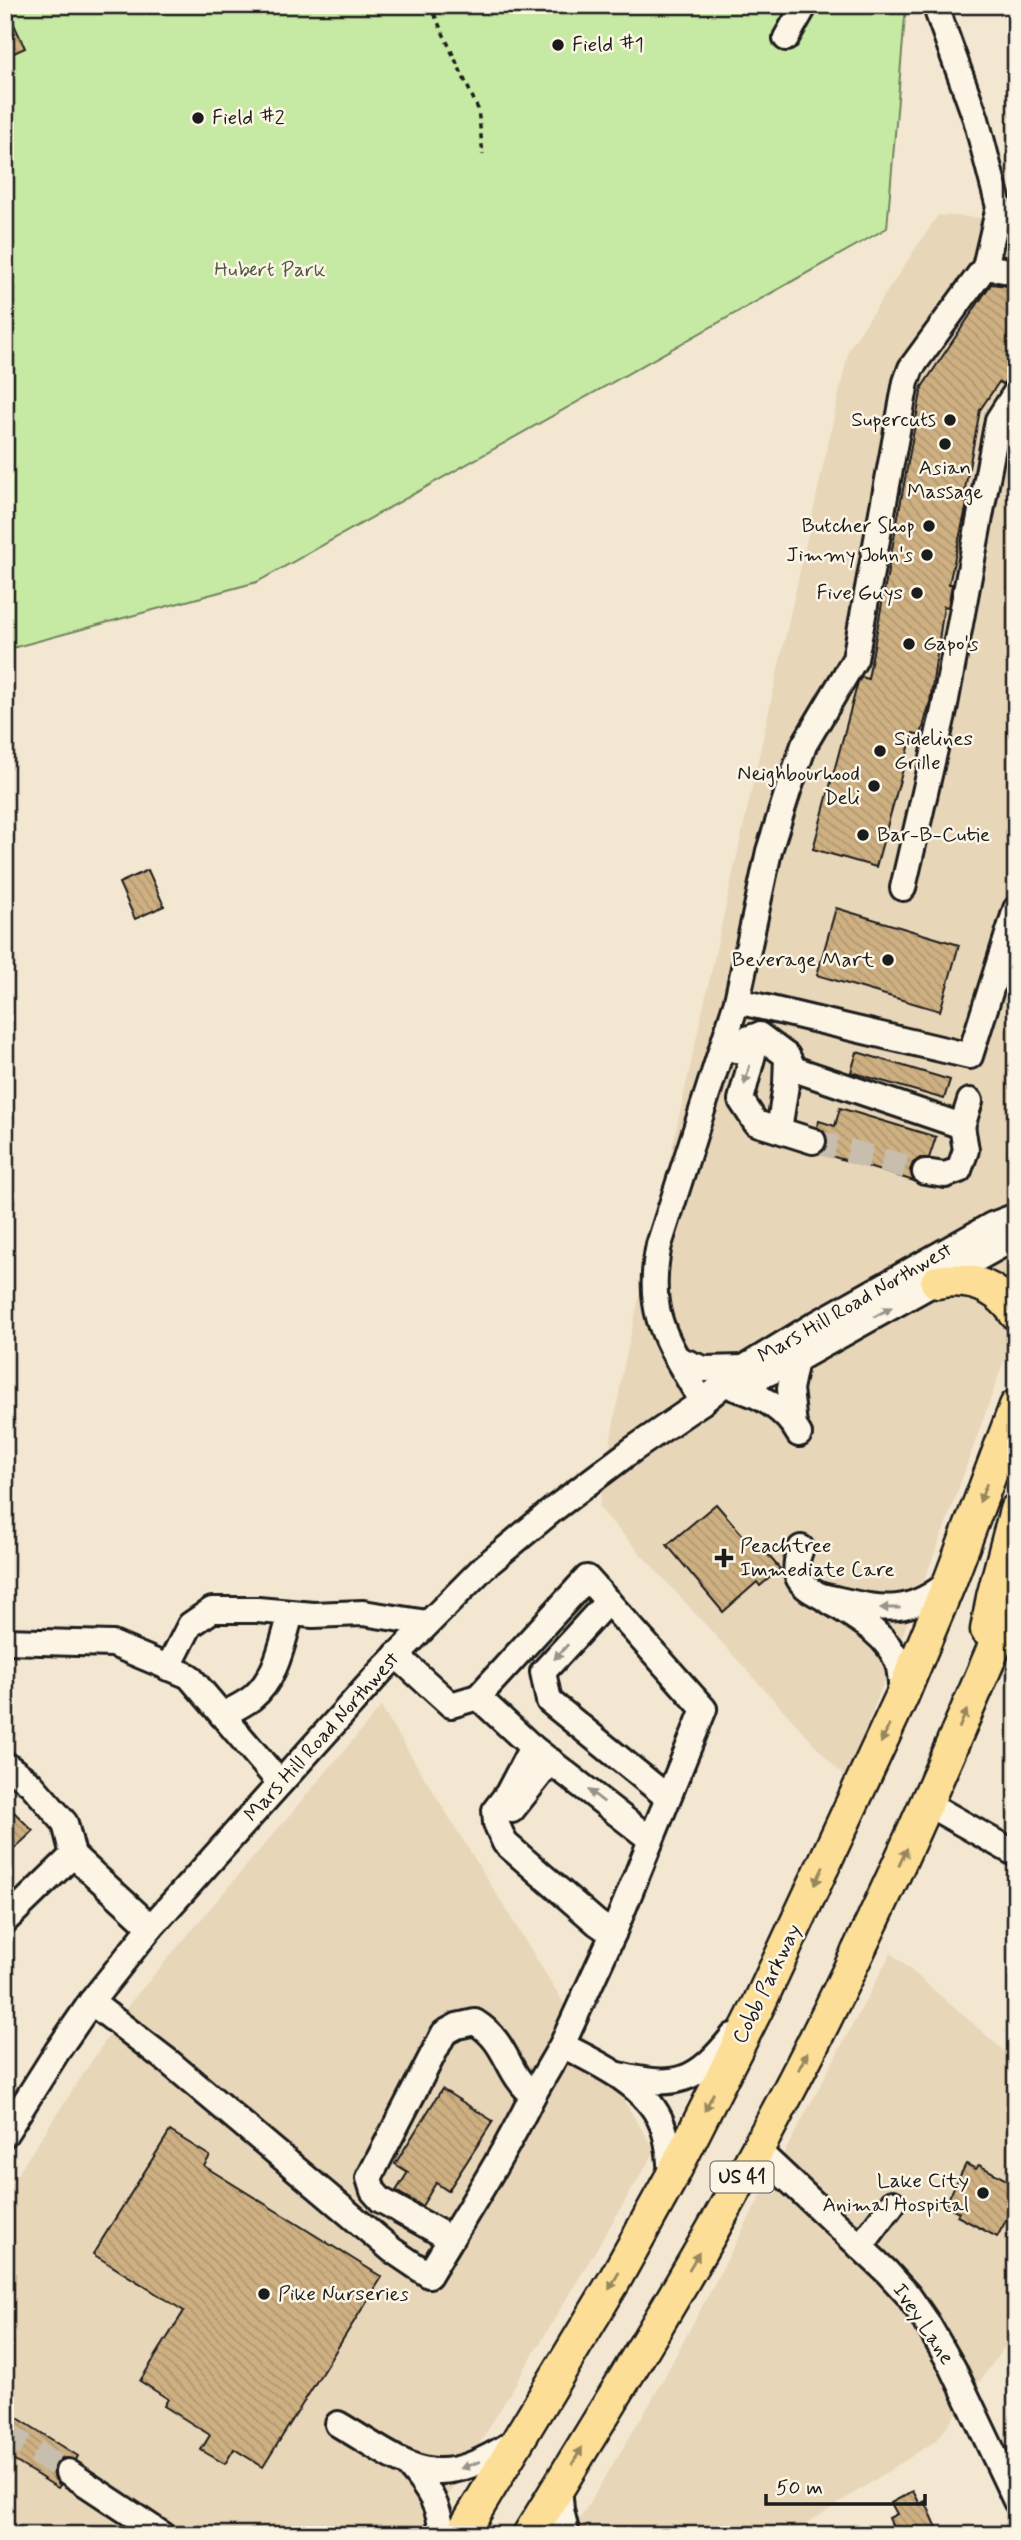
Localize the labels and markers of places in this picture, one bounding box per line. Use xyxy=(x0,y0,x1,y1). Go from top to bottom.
place label: Field #1 xyxy=(572,31,644,59)
marker: Field #1 xyxy=(550,37,566,53)
place label: Field #2 xyxy=(212,104,285,132)
marker: Field #2 xyxy=(190,110,206,126)
place label: Supercuts xyxy=(851,406,936,434)
marker: Supercuts xyxy=(942,412,958,428)
marker: Asian Massage xyxy=(937,436,953,452)
place label: Asian Massage xyxy=(907,454,983,506)
place label: Butcher Shop xyxy=(801,512,915,540)
marker: Butcher Shop xyxy=(921,518,937,534)
place label: Jimmy John's xyxy=(786,541,913,569)
marker: Jimmy John's xyxy=(919,547,935,563)
place label: Five Guys xyxy=(817,579,903,607)
marker: Five Guys xyxy=(909,585,925,601)
place label: Gapo's xyxy=(923,630,978,658)
marker: Gapo's xyxy=(901,636,917,652)
place label: Sidelines Grille xyxy=(894,725,973,777)
marker: Sidelines Grille xyxy=(872,743,888,759)
place label: Neighbourhood Deli xyxy=(737,760,860,812)
marker: Neighbourhood Deli xyxy=(866,778,882,794)
place label: Bar-B-Cutie xyxy=(877,821,990,849)
marker: Bar-B-Cutie xyxy=(855,827,871,843)
place label: Beverage Mart xyxy=(732,946,875,974)
marker: Beverage Mart xyxy=(880,952,896,968)
place label: Peachtree Immediate Care xyxy=(740,1532,895,1584)
marker: Peachtree Immediate Care xyxy=(714,1548,734,1568)
place label: Lake City Animal Hospital xyxy=(822,2167,969,2219)
marker: Lake City Animal Hospital xyxy=(975,2185,991,2201)
place label: Pike Nurseries xyxy=(278,2280,409,2308)
marker: Pike Nurseries xyxy=(256,2286,272,2302)

